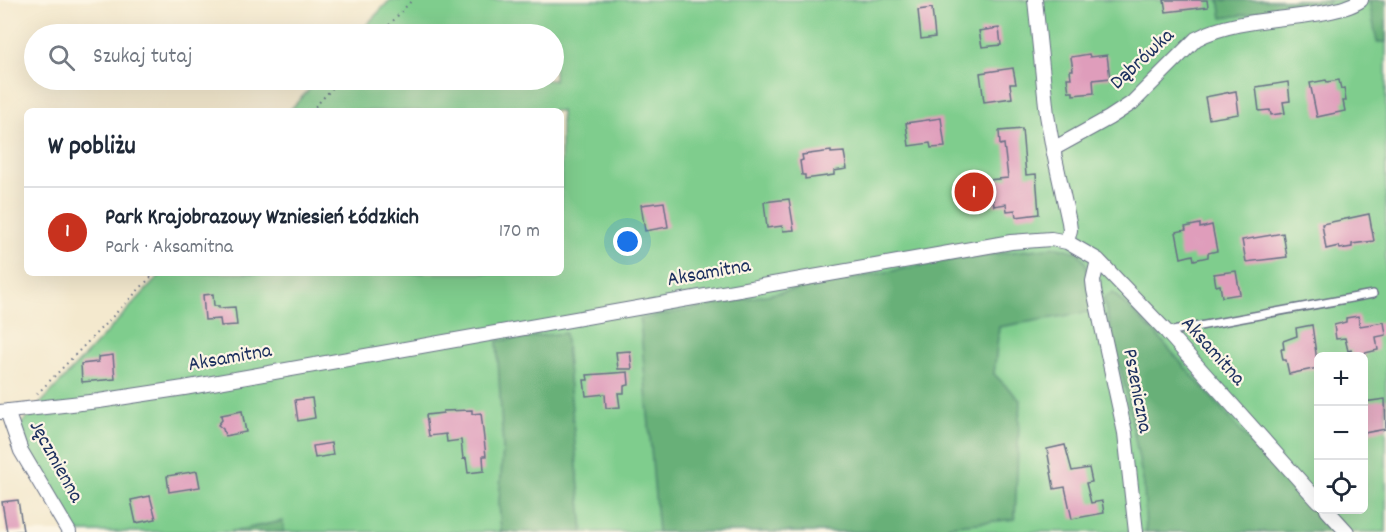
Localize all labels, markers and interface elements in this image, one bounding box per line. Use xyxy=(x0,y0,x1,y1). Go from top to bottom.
street label: Dąbrówka xyxy=(1104,22,1183,98)
search box xyxy=(24,24,564,90)
icon: search xyxy=(45,41,78,74)
text: Szukaj tutaj xyxy=(93,42,192,73)
text: W pobliżu xyxy=(48,129,136,166)
pin: 1 xyxy=(954,170,994,214)
text: Park Krajobrazowy Wzniesień Łódzkich xyxy=(105,203,419,234)
text: 1 xyxy=(65,218,70,246)
text: 170 m xyxy=(499,218,540,246)
your location xyxy=(613,227,642,256)
text: Park · Aksamitna xyxy=(105,234,233,262)
street label: Aksamitna xyxy=(665,252,754,296)
street label: Aksamitna xyxy=(1173,311,1252,394)
street label: Aksamitna xyxy=(186,337,275,381)
street label: Pszeniczna xyxy=(1113,346,1159,437)
map controls xyxy=(1314,352,1368,514)
button: + xyxy=(1314,352,1368,406)
button: − xyxy=(1314,406,1368,460)
street label: Jęczmienna xyxy=(20,415,91,510)
button: locate xyxy=(1314,460,1368,514)

